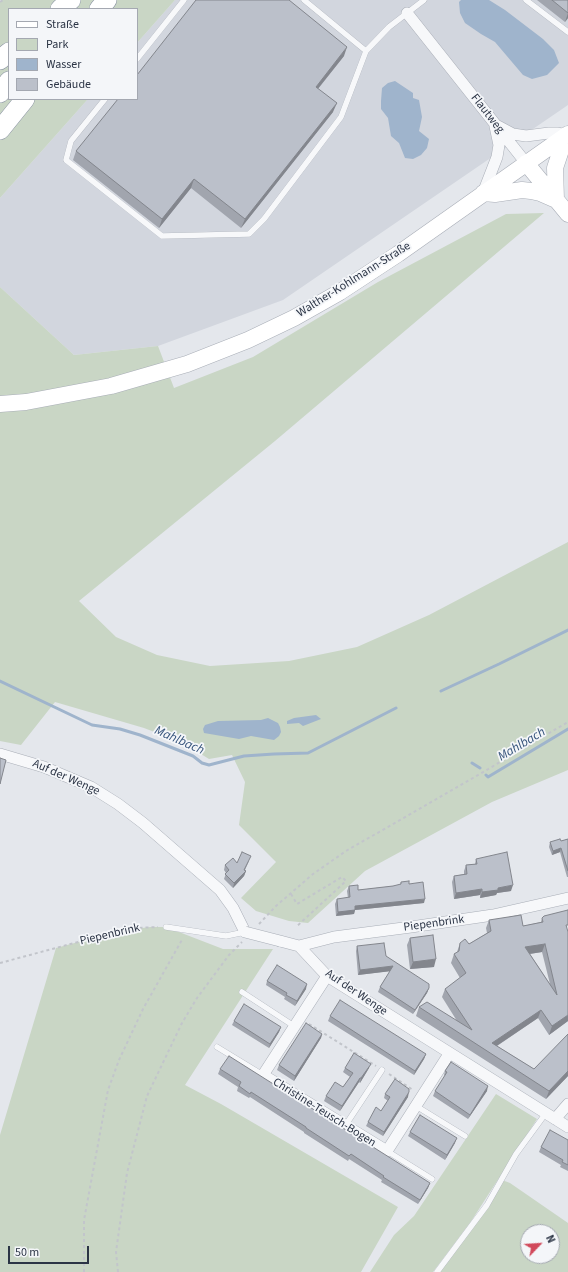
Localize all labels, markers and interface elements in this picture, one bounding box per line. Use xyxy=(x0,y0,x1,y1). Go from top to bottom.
legend xyxy=(8,8,138,100)
text: Straße xyxy=(46,16,79,33)
text: Park xyxy=(46,36,68,53)
text: Wasser xyxy=(46,56,81,73)
text: Gebäude xyxy=(46,76,91,93)
street label: Flautweg xyxy=(467,91,507,137)
street label: Walther-Kohlmann-Straße xyxy=(295,239,413,321)
water label: Mahlbach xyxy=(152,723,206,759)
water label: Mahlbach xyxy=(495,725,549,765)
street label: Auf der Wenge xyxy=(30,757,102,799)
street label: Piepenbrink xyxy=(403,913,465,935)
street label: Piepenbrink xyxy=(79,921,141,949)
street label: Auf der Wenge xyxy=(322,967,390,1019)
street label: Christine-Teusch-Bogen xyxy=(270,1075,378,1151)
north arrow xyxy=(520,1224,560,1264)
text: N xyxy=(542,1233,559,1246)
scale bar xyxy=(10,1238,91,1264)
text: 50 m xyxy=(15,1244,39,1261)

